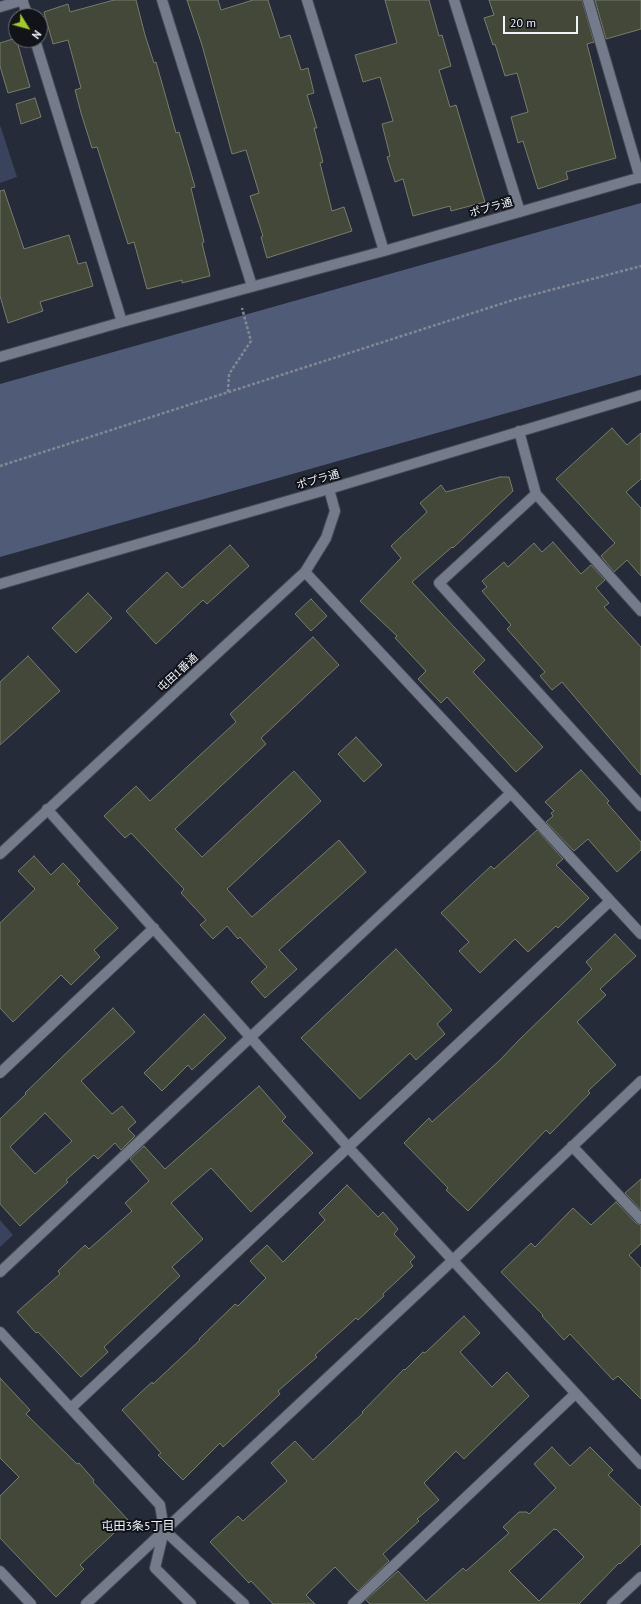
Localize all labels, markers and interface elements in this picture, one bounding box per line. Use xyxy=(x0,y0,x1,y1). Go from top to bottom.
north arrow xyxy=(8,8,48,48)
scale bar xyxy=(505,8,580,34)
text: 20 m xyxy=(510,15,536,30)
text: N xyxy=(29,28,45,42)
street label: ポプラ通 xyxy=(468,196,514,220)
street label: ポプラ通 xyxy=(295,468,341,492)
street label: 屯田1番通 xyxy=(155,651,201,695)
district label: 屯田3条5丁目 xyxy=(101,1520,175,1534)

